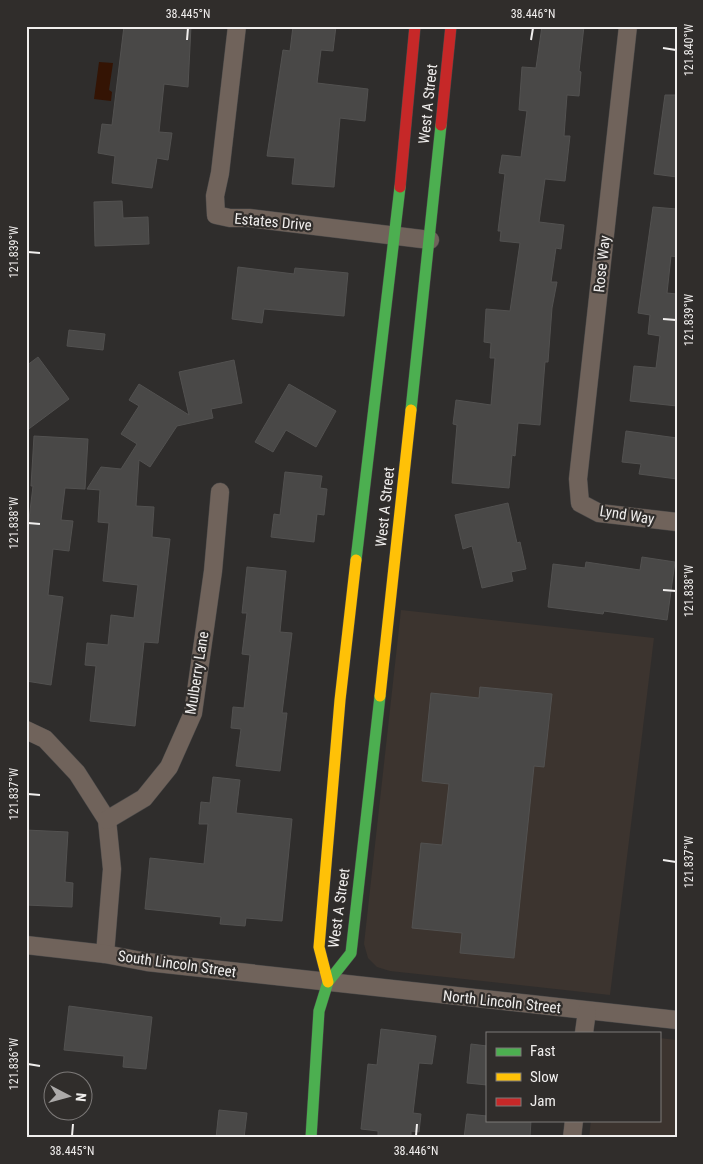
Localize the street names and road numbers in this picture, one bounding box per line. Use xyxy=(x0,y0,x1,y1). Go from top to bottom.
street label: West A Street xyxy=(415,63,441,145)
street label: Estates Drive xyxy=(234,210,312,234)
street label: Rose Way xyxy=(590,235,614,293)
street label: West A Street xyxy=(372,466,398,548)
street label: Lynd Way xyxy=(598,502,656,528)
street label: Mulberry Lane xyxy=(182,630,212,716)
street label: West A Street xyxy=(325,867,353,949)
street label: South Lincoln Street xyxy=(117,947,237,981)
street label: North Lincoln Street xyxy=(442,987,562,1017)

